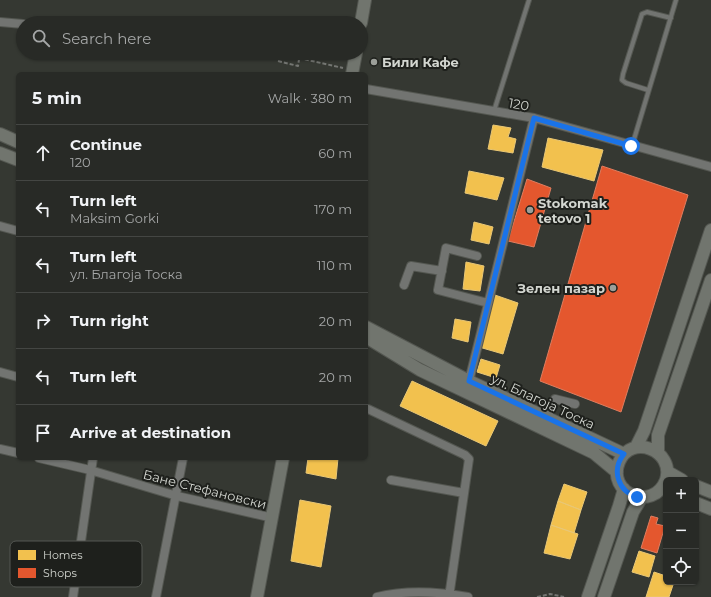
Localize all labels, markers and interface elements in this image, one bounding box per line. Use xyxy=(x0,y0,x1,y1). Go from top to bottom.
search box xyxy=(16,16,368,60)
icon: search xyxy=(30,27,52,49)
text: Search here xyxy=(62,29,151,48)
place label: Били Кафе xyxy=(382,54,459,70)
marker: Били Кафе xyxy=(369,57,379,67)
text: 5 min xyxy=(32,88,82,108)
text: Walk · 380 m xyxy=(268,90,352,106)
street label: 120 xyxy=(507,94,531,114)
text: Continue xyxy=(70,135,142,154)
route start xyxy=(622,137,640,155)
icon: ahead xyxy=(32,142,54,164)
text: 60 m xyxy=(318,145,352,161)
text: 120 xyxy=(70,154,91,170)
text: Turn left xyxy=(70,191,137,210)
place label: Stokomak tetovo 1 xyxy=(538,195,608,226)
icon: left xyxy=(32,198,54,220)
text: 170 m xyxy=(314,201,352,217)
marker: Stokomak tetovo 1 xyxy=(525,205,535,215)
text: Maksim Gorki xyxy=(70,210,159,226)
text: Turn left xyxy=(70,247,137,266)
icon: left xyxy=(32,254,54,276)
text: 110 m xyxy=(317,257,352,273)
text: ул. Благоја Тоска xyxy=(70,266,183,282)
place label: Зелен пазар xyxy=(517,280,605,296)
marker: Зелен пазар xyxy=(608,283,618,293)
icon: right xyxy=(32,310,54,332)
text: Turn right xyxy=(70,311,149,330)
text: 20 m xyxy=(319,313,352,329)
icon: left xyxy=(32,366,54,388)
text: Turn left xyxy=(70,367,137,386)
text: 20 m xyxy=(319,369,352,385)
street label: ул. Благоја Тоска xyxy=(488,370,597,432)
icon: arrive xyxy=(32,422,54,444)
text: Arrive at destination xyxy=(70,423,231,442)
street label: Бане Стефановски xyxy=(142,466,268,512)
map controls xyxy=(663,477,699,585)
button: + xyxy=(663,477,699,513)
route end xyxy=(628,488,646,506)
button: − xyxy=(663,513,699,549)
legend xyxy=(10,541,142,587)
text: Homes xyxy=(43,548,83,562)
button: locate xyxy=(663,549,699,585)
text: Shops xyxy=(43,566,78,580)

